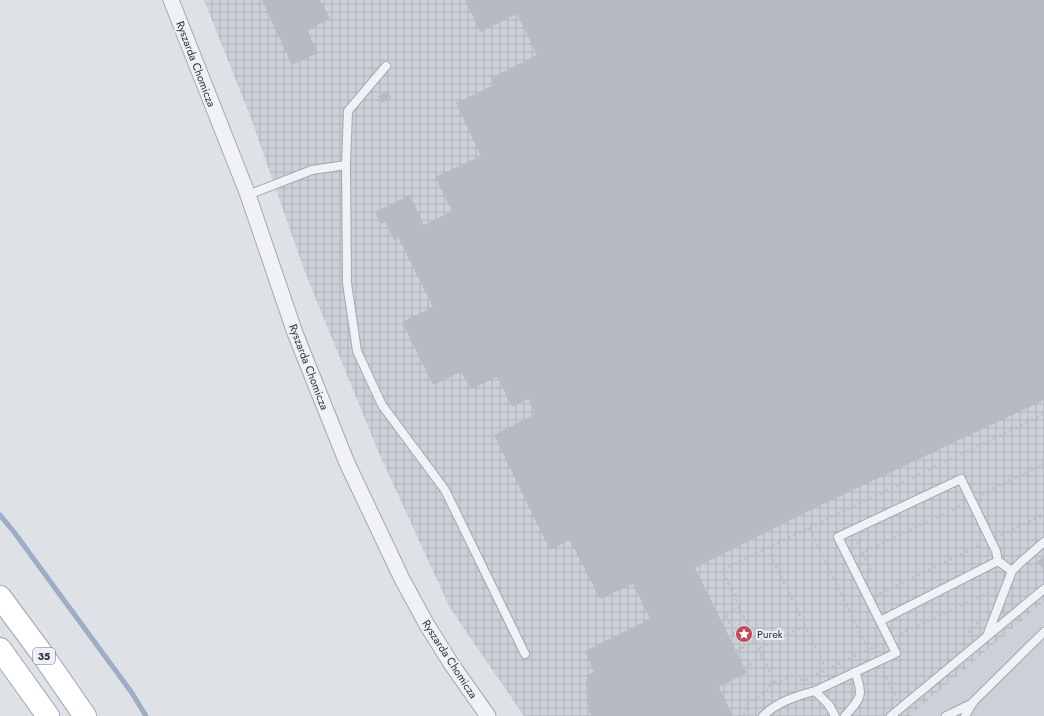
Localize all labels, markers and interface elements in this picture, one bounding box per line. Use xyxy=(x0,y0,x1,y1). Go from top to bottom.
street label: Ryszarda Chomicza xyxy=(172,19,220,109)
street label: Ryszarda Chomicza xyxy=(285,322,333,412)
street label: Ryszarda Chomicza xyxy=(419,617,481,701)
place icon: Purek xyxy=(734,624,754,644)
place label: Purek xyxy=(757,626,783,642)
road number: 35 xyxy=(33,648,55,664)

